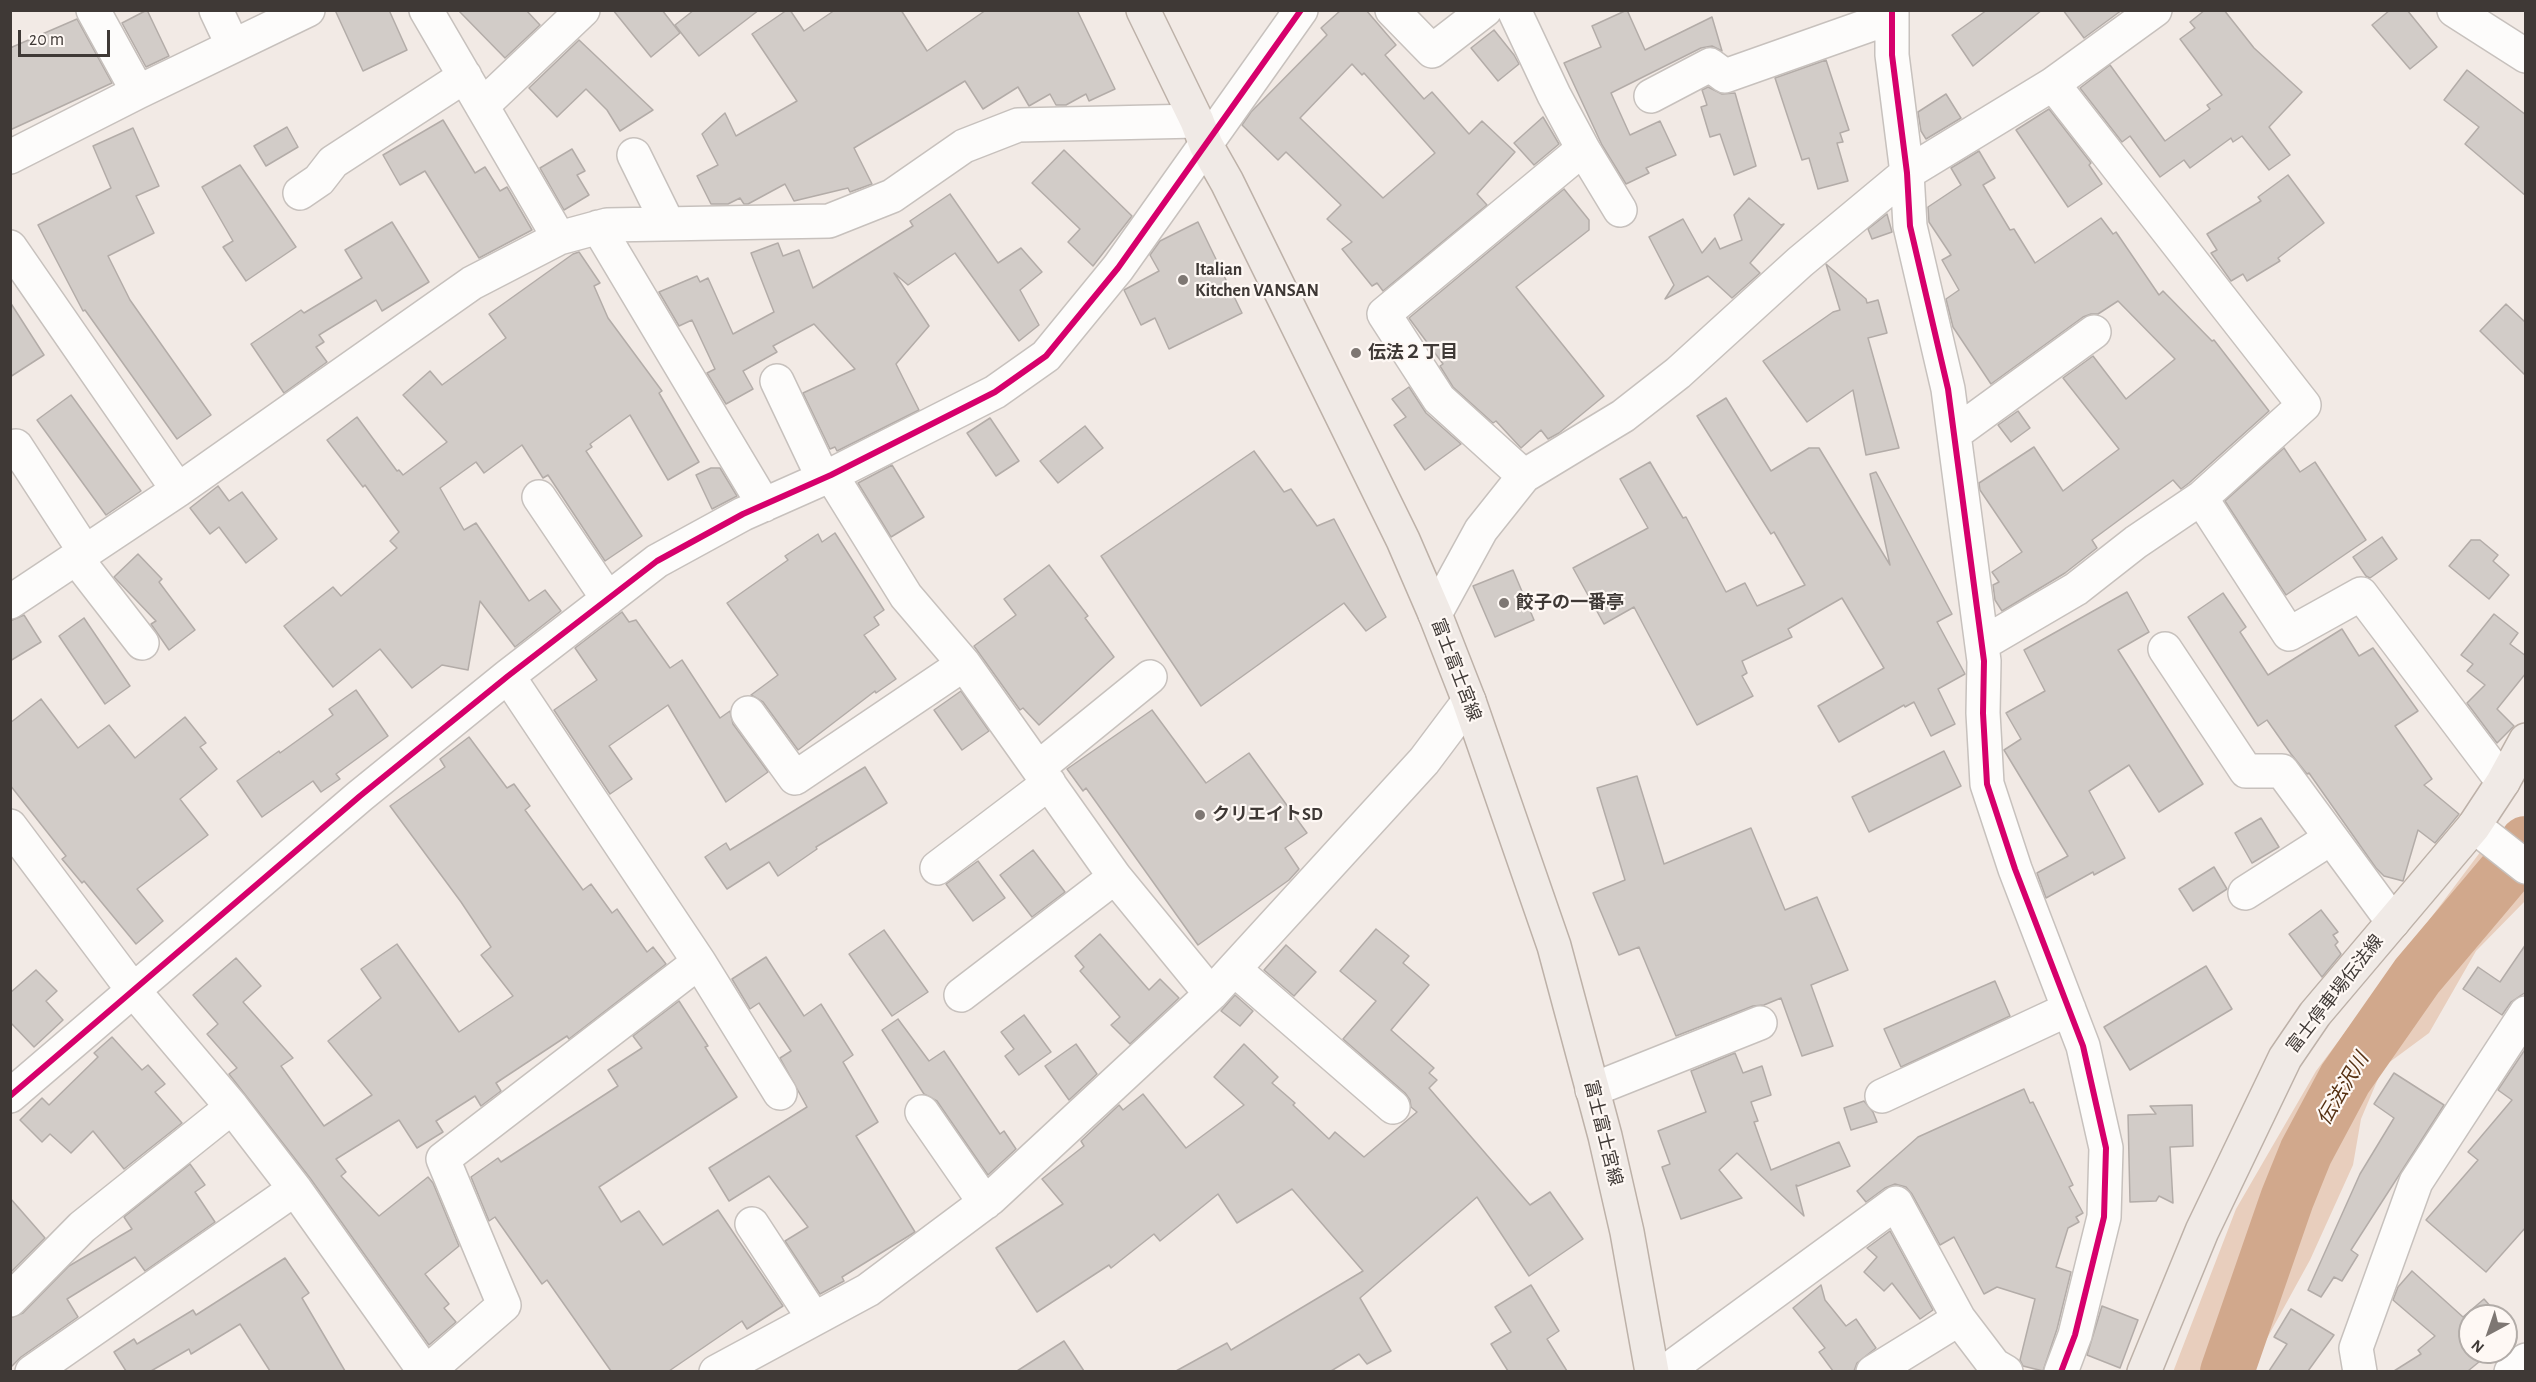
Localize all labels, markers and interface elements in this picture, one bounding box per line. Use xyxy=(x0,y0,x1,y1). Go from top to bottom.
scale bar xyxy=(21,18,112,56)
text: 20 m xyxy=(29,31,64,49)
place label: Italian Kitchen VANSAN xyxy=(1195,259,1319,302)
marker: Italian Kitchen VANSAN xyxy=(1176,273,1190,287)
place label: 伝法２丁目 xyxy=(1368,342,1458,364)
marker: 伝法２丁目 xyxy=(1349,346,1363,360)
place label: 餃子の一番亭 xyxy=(1516,592,1624,614)
marker: 餃子の一番亭 xyxy=(1497,596,1511,610)
street label: 富士富士宮線 xyxy=(1427,616,1485,724)
place label: クリエイトSD xyxy=(1212,804,1323,826)
marker: クリエイトSD xyxy=(1193,808,1207,822)
street label: 富士停車場伝法線 xyxy=(2282,931,2388,1057)
water label: 伝法沢川 xyxy=(2312,1049,2374,1129)
street label: 富士富士宮線 xyxy=(1579,1078,1627,1188)
north arrow xyxy=(2458,1304,2518,1364)
text: N xyxy=(2468,1337,2487,1356)

